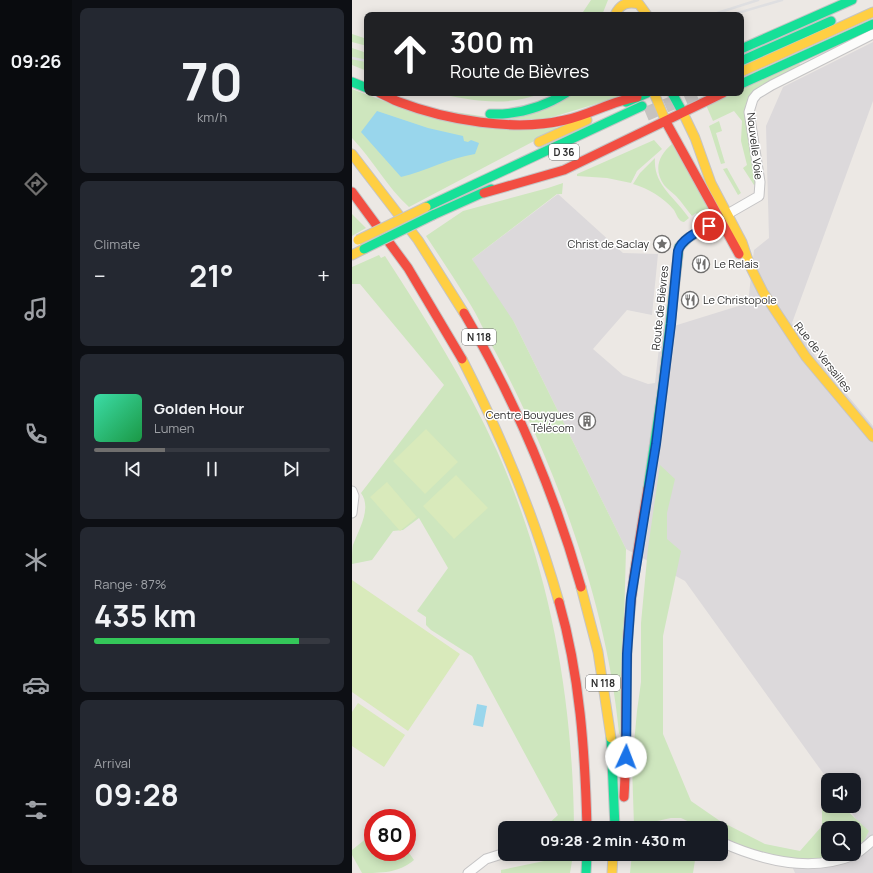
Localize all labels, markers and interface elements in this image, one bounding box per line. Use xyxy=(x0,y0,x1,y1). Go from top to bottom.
text: 300 m xyxy=(450,23,534,61)
icon: ahead xyxy=(384,28,436,80)
text: 70 xyxy=(181,46,243,117)
text: 09:26 xyxy=(10,49,62,73)
text: Route de Bièvres xyxy=(450,59,589,83)
text: km/h xyxy=(197,108,227,126)
street label: Nouvelle Voie xyxy=(744,111,767,181)
road number: D 36 xyxy=(549,144,579,160)
icon: directions xyxy=(22,170,50,198)
pin xyxy=(692,209,726,243)
icon: arrive xyxy=(698,215,720,237)
place icon: Christ de Saclay xyxy=(652,234,672,254)
text: Climate xyxy=(94,235,140,253)
place label: Christ de Saclay xyxy=(568,236,649,251)
restaurant icon: Le Relais xyxy=(691,254,711,274)
text: 21° xyxy=(189,255,234,296)
place label: Le Relais xyxy=(714,256,759,271)
text: − xyxy=(94,261,106,291)
text: + xyxy=(317,261,330,291)
street label: Route de Bièvres xyxy=(648,265,671,351)
restaurant icon: Le Christopole xyxy=(680,290,700,310)
place label: Le Christopole xyxy=(703,292,777,307)
icon: music xyxy=(22,295,50,323)
street label: Rue de Versailles xyxy=(791,319,856,395)
road number: N 118 xyxy=(462,329,496,345)
text: Golden Hour xyxy=(154,398,244,419)
place label: Centre Bouygues Télécom xyxy=(486,407,574,435)
building icon: Centre Bouygues Télécom xyxy=(577,411,597,431)
text: Lumen xyxy=(154,419,194,437)
icon: phone xyxy=(22,420,50,448)
icon: previous xyxy=(122,458,144,480)
icon: pause xyxy=(201,458,223,480)
icon: next xyxy=(280,458,302,480)
icon: climate xyxy=(22,546,50,574)
text: Range · 87% xyxy=(94,575,166,593)
text: 435 km xyxy=(94,595,196,636)
icon: car xyxy=(22,671,50,699)
road number: N 118 xyxy=(586,675,620,691)
position arrow xyxy=(605,736,647,778)
text: Arrival xyxy=(94,754,131,772)
map controls xyxy=(821,773,861,861)
button: sound xyxy=(821,773,861,813)
text: 09:28 xyxy=(94,774,179,815)
icon: filters xyxy=(22,796,50,824)
speed limit sign: 80 xyxy=(364,809,416,861)
button: search xyxy=(821,821,861,861)
text: 09:28 · 2 min · 430 m xyxy=(540,830,686,851)

